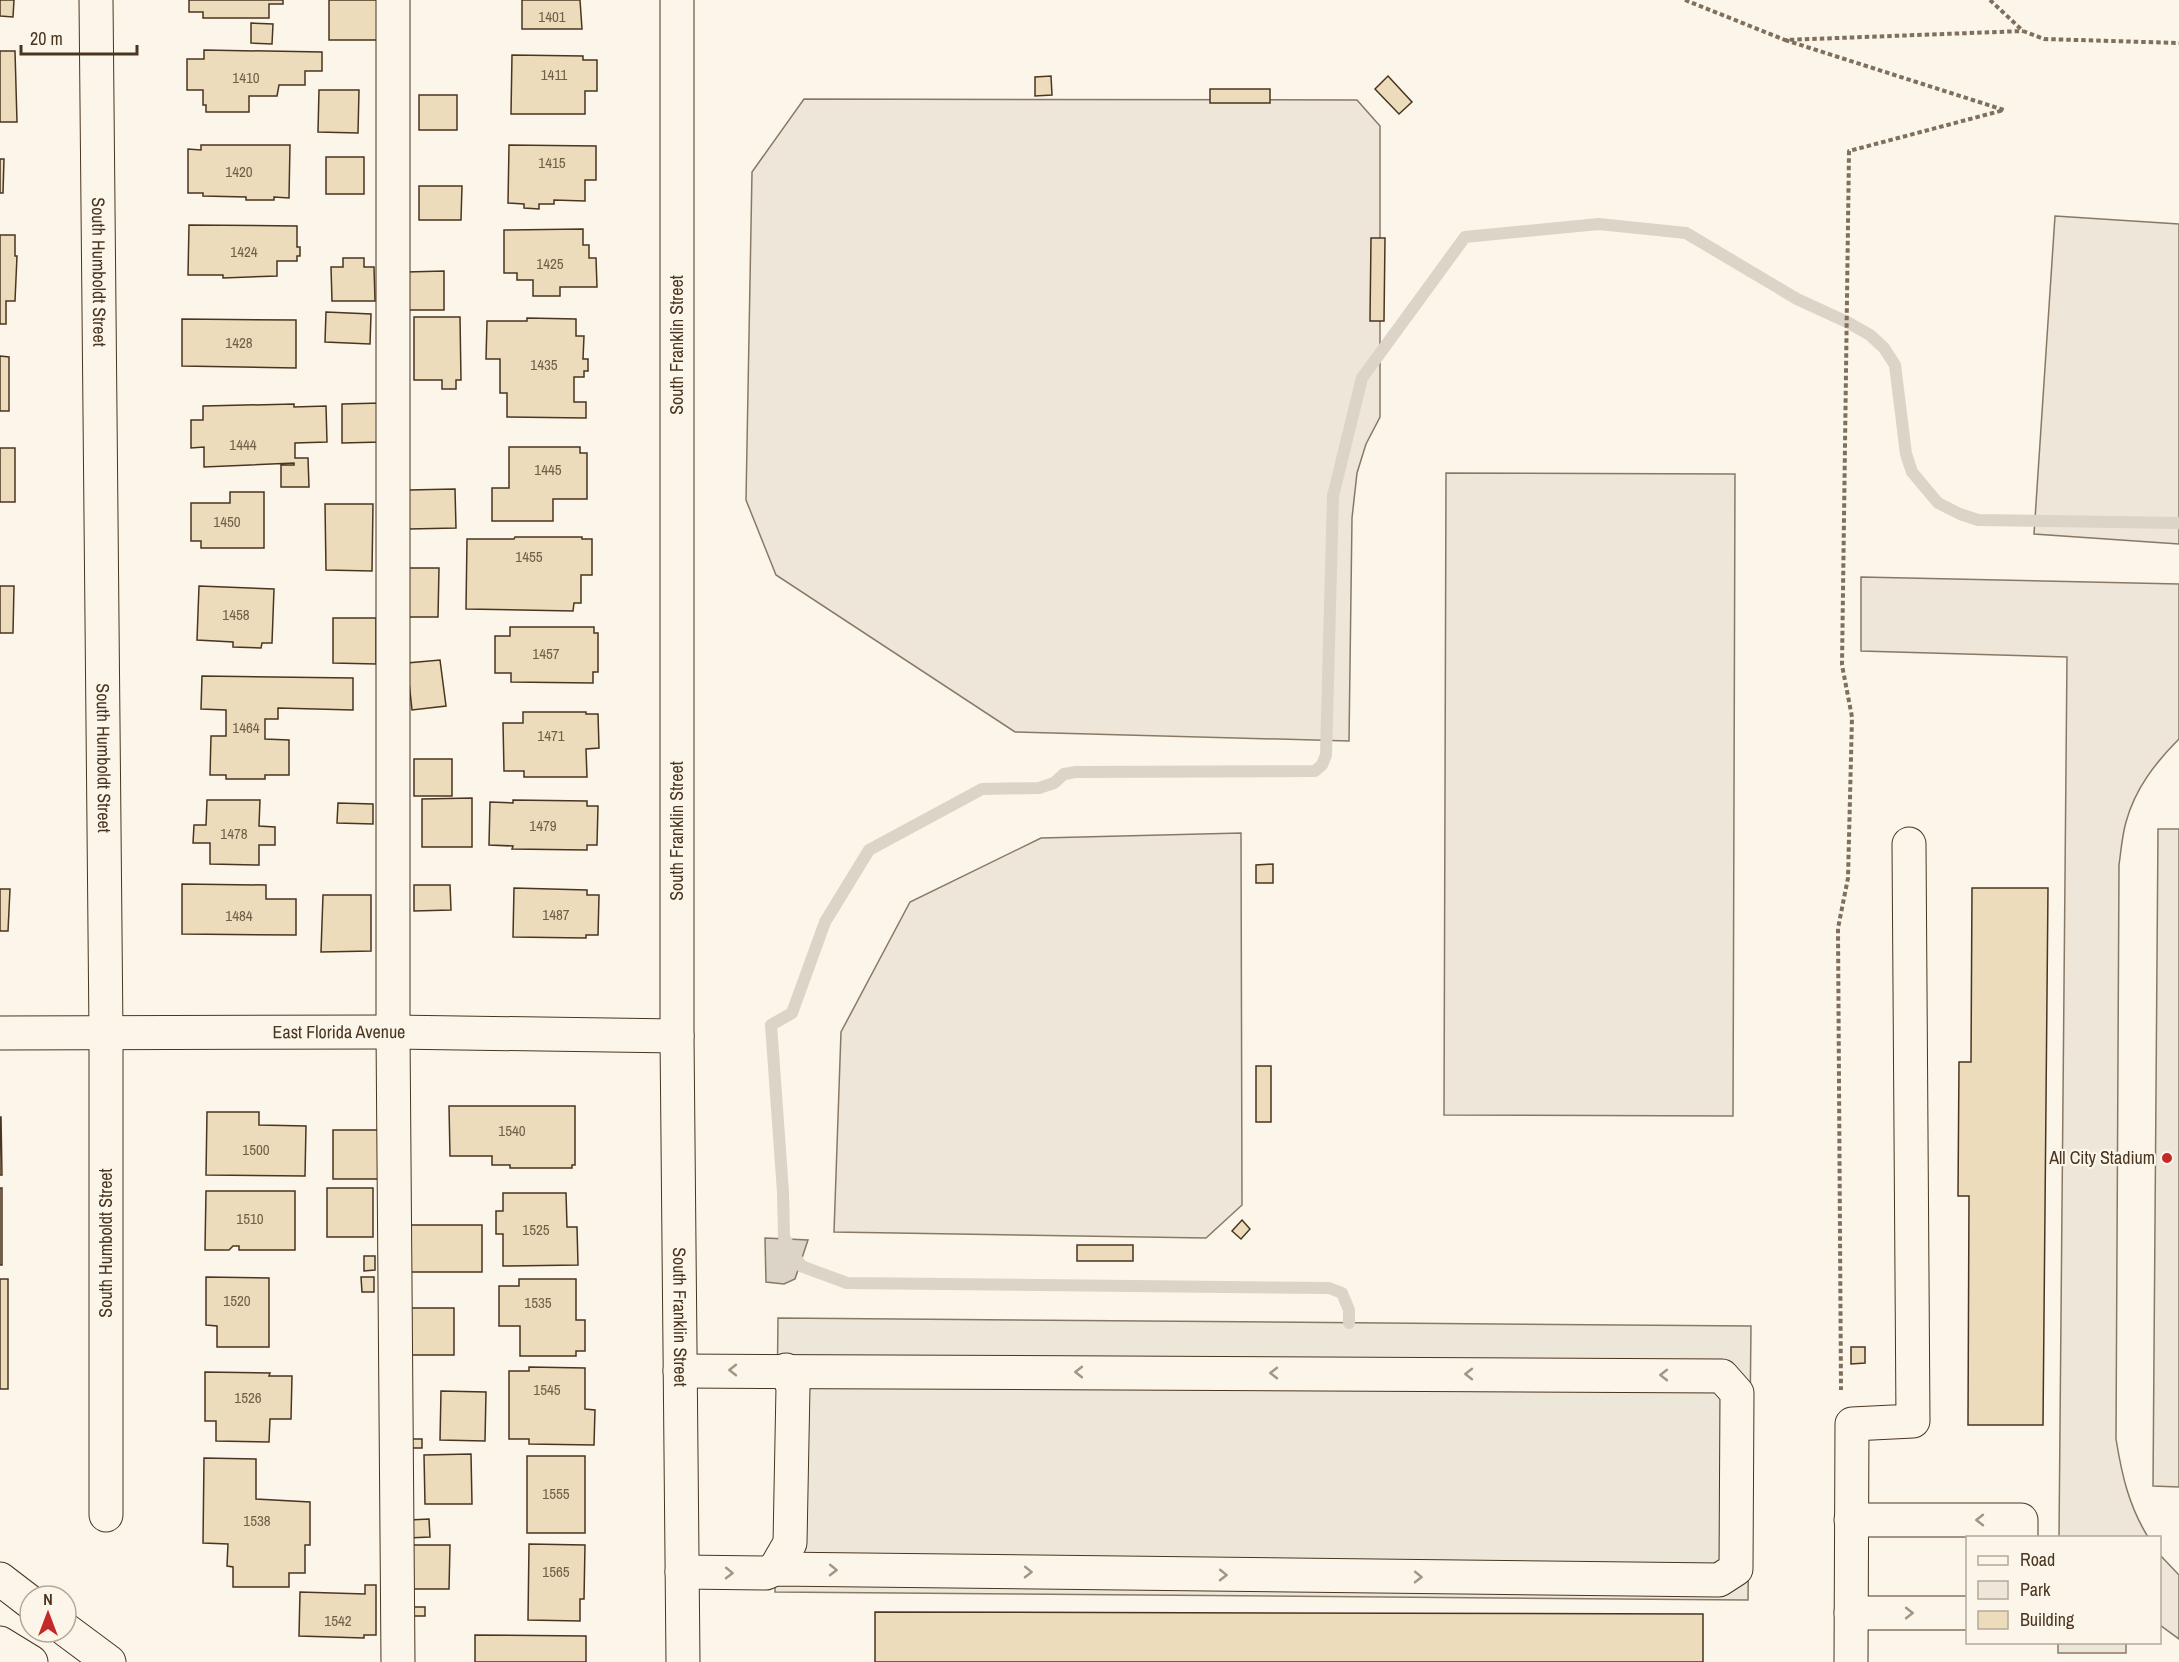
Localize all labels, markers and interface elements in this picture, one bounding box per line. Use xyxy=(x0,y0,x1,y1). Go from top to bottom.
house number: 1401 xyxy=(538,6,566,27)
scale bar xyxy=(21,18,136,56)
text: 20 m xyxy=(30,26,63,51)
house number: 1411 xyxy=(541,64,567,85)
house number: 1410 xyxy=(232,67,260,88)
house number: 1415 xyxy=(538,152,566,173)
house number: 1420 xyxy=(225,161,253,182)
street label: South Humboldt Street xyxy=(86,197,112,347)
house number: 1424 xyxy=(230,241,258,262)
house number: 1425 xyxy=(536,253,564,274)
street label: South Franklin Street xyxy=(664,275,689,415)
house number: 1428 xyxy=(225,332,253,353)
house number: 1435 xyxy=(530,354,558,375)
house number: 1444 xyxy=(229,434,257,455)
house number: 1445 xyxy=(534,459,562,480)
house number: 1450 xyxy=(213,511,241,532)
house number: 1455 xyxy=(515,546,543,567)
house number: 1458 xyxy=(222,604,250,625)
house number: 1457 xyxy=(532,643,560,664)
street label: South Humboldt Street xyxy=(91,683,117,833)
house number: 1464 xyxy=(232,717,260,738)
house number: 1471 xyxy=(537,725,565,746)
street label: South Franklin Street xyxy=(664,761,689,901)
house number: 1479 xyxy=(529,815,557,836)
house number: 1478 xyxy=(220,823,248,844)
house number: 1487 xyxy=(542,904,570,925)
house number: 1484 xyxy=(225,905,253,926)
street label: East Florida Avenue xyxy=(273,1019,406,1044)
house number: 1540 xyxy=(498,1120,526,1141)
house number: 1500 xyxy=(242,1139,270,1160)
place label: All City Stadium xyxy=(2048,1145,2155,1170)
marker: All City Stadium xyxy=(2160,1151,2174,1165)
street label: South Humboldt Street xyxy=(93,1168,118,1318)
house number: 1510 xyxy=(236,1208,264,1229)
house number: 1525 xyxy=(522,1219,550,1240)
street label: South Franklin Street xyxy=(667,1247,693,1387)
house number: 1520 xyxy=(223,1290,251,1311)
house number: 1535 xyxy=(524,1292,552,1313)
one-way arrow xyxy=(728,1364,737,1376)
one-way arrow xyxy=(1074,1366,1083,1378)
one-way arrow xyxy=(1269,1367,1278,1379)
one-way arrow xyxy=(1464,1368,1473,1380)
one-way arrow xyxy=(1659,1369,1668,1381)
house number: 1545 xyxy=(533,1379,561,1400)
house number: 1526 xyxy=(234,1387,262,1408)
house number: 1555 xyxy=(542,1483,570,1504)
house number: 1538 xyxy=(243,1510,271,1531)
one-way arrow xyxy=(1975,1514,1984,1526)
legend xyxy=(1966,1536,2161,1644)
text: Road xyxy=(2020,1547,2055,1572)
house number: 1565 xyxy=(542,1561,570,1582)
one-way arrow xyxy=(829,1564,838,1576)
one-way arrow xyxy=(724,1566,733,1579)
one-way arrow xyxy=(1024,1566,1033,1578)
one-way arrow xyxy=(1219,1568,1228,1581)
one-way arrow xyxy=(1414,1571,1423,1583)
text: Park xyxy=(2020,1577,2051,1602)
north arrow xyxy=(18,1584,78,1644)
text: N xyxy=(43,1588,53,1610)
one-way arrow xyxy=(1905,1607,1914,1619)
text: Building xyxy=(2020,1607,2075,1632)
house number: 1542 xyxy=(324,1610,352,1631)

